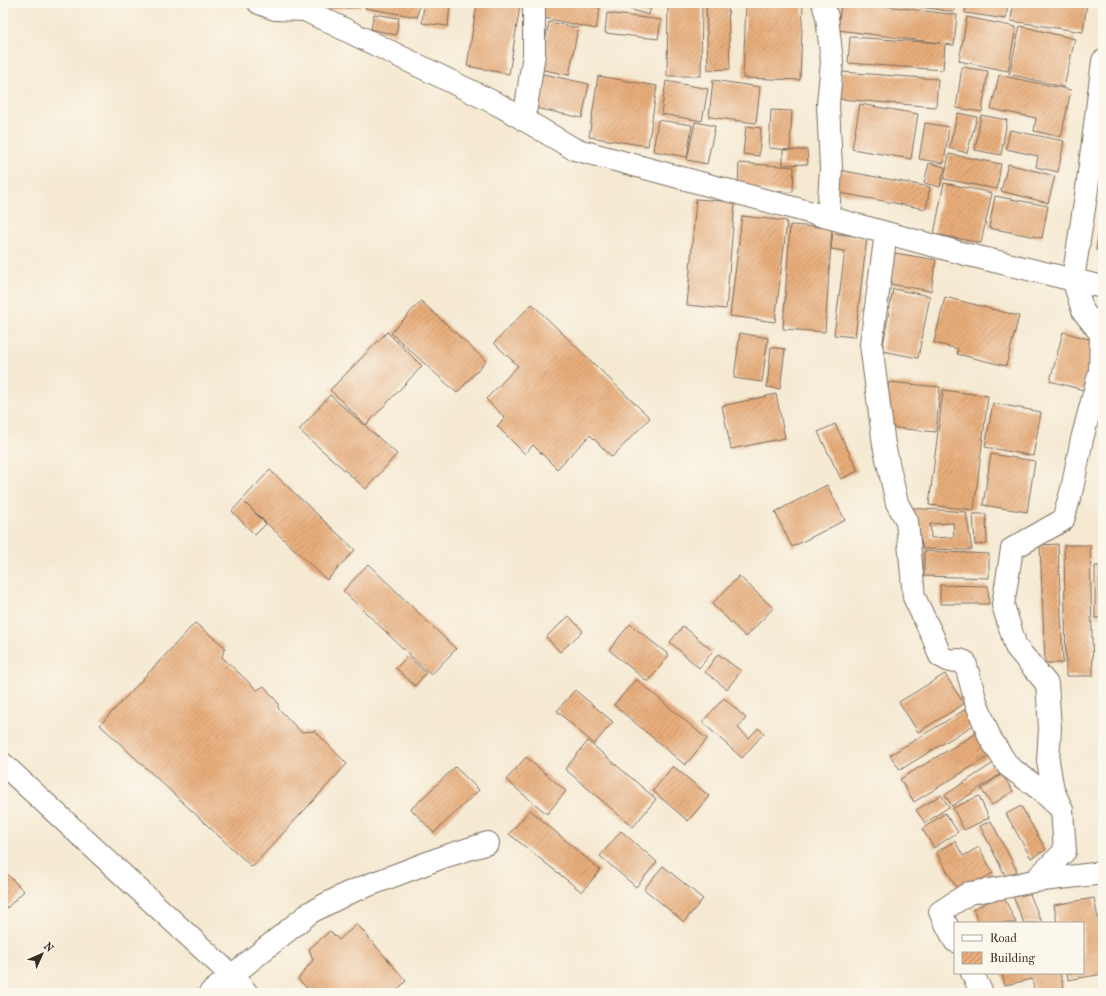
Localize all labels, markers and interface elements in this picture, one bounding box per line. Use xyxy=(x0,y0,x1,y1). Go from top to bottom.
legend xyxy=(954,922,1084,974)
text: Road xyxy=(990,931,1017,945)
north arrow xyxy=(22,934,62,974)
text: N xyxy=(41,940,57,955)
text: Building xyxy=(990,951,1035,965)

